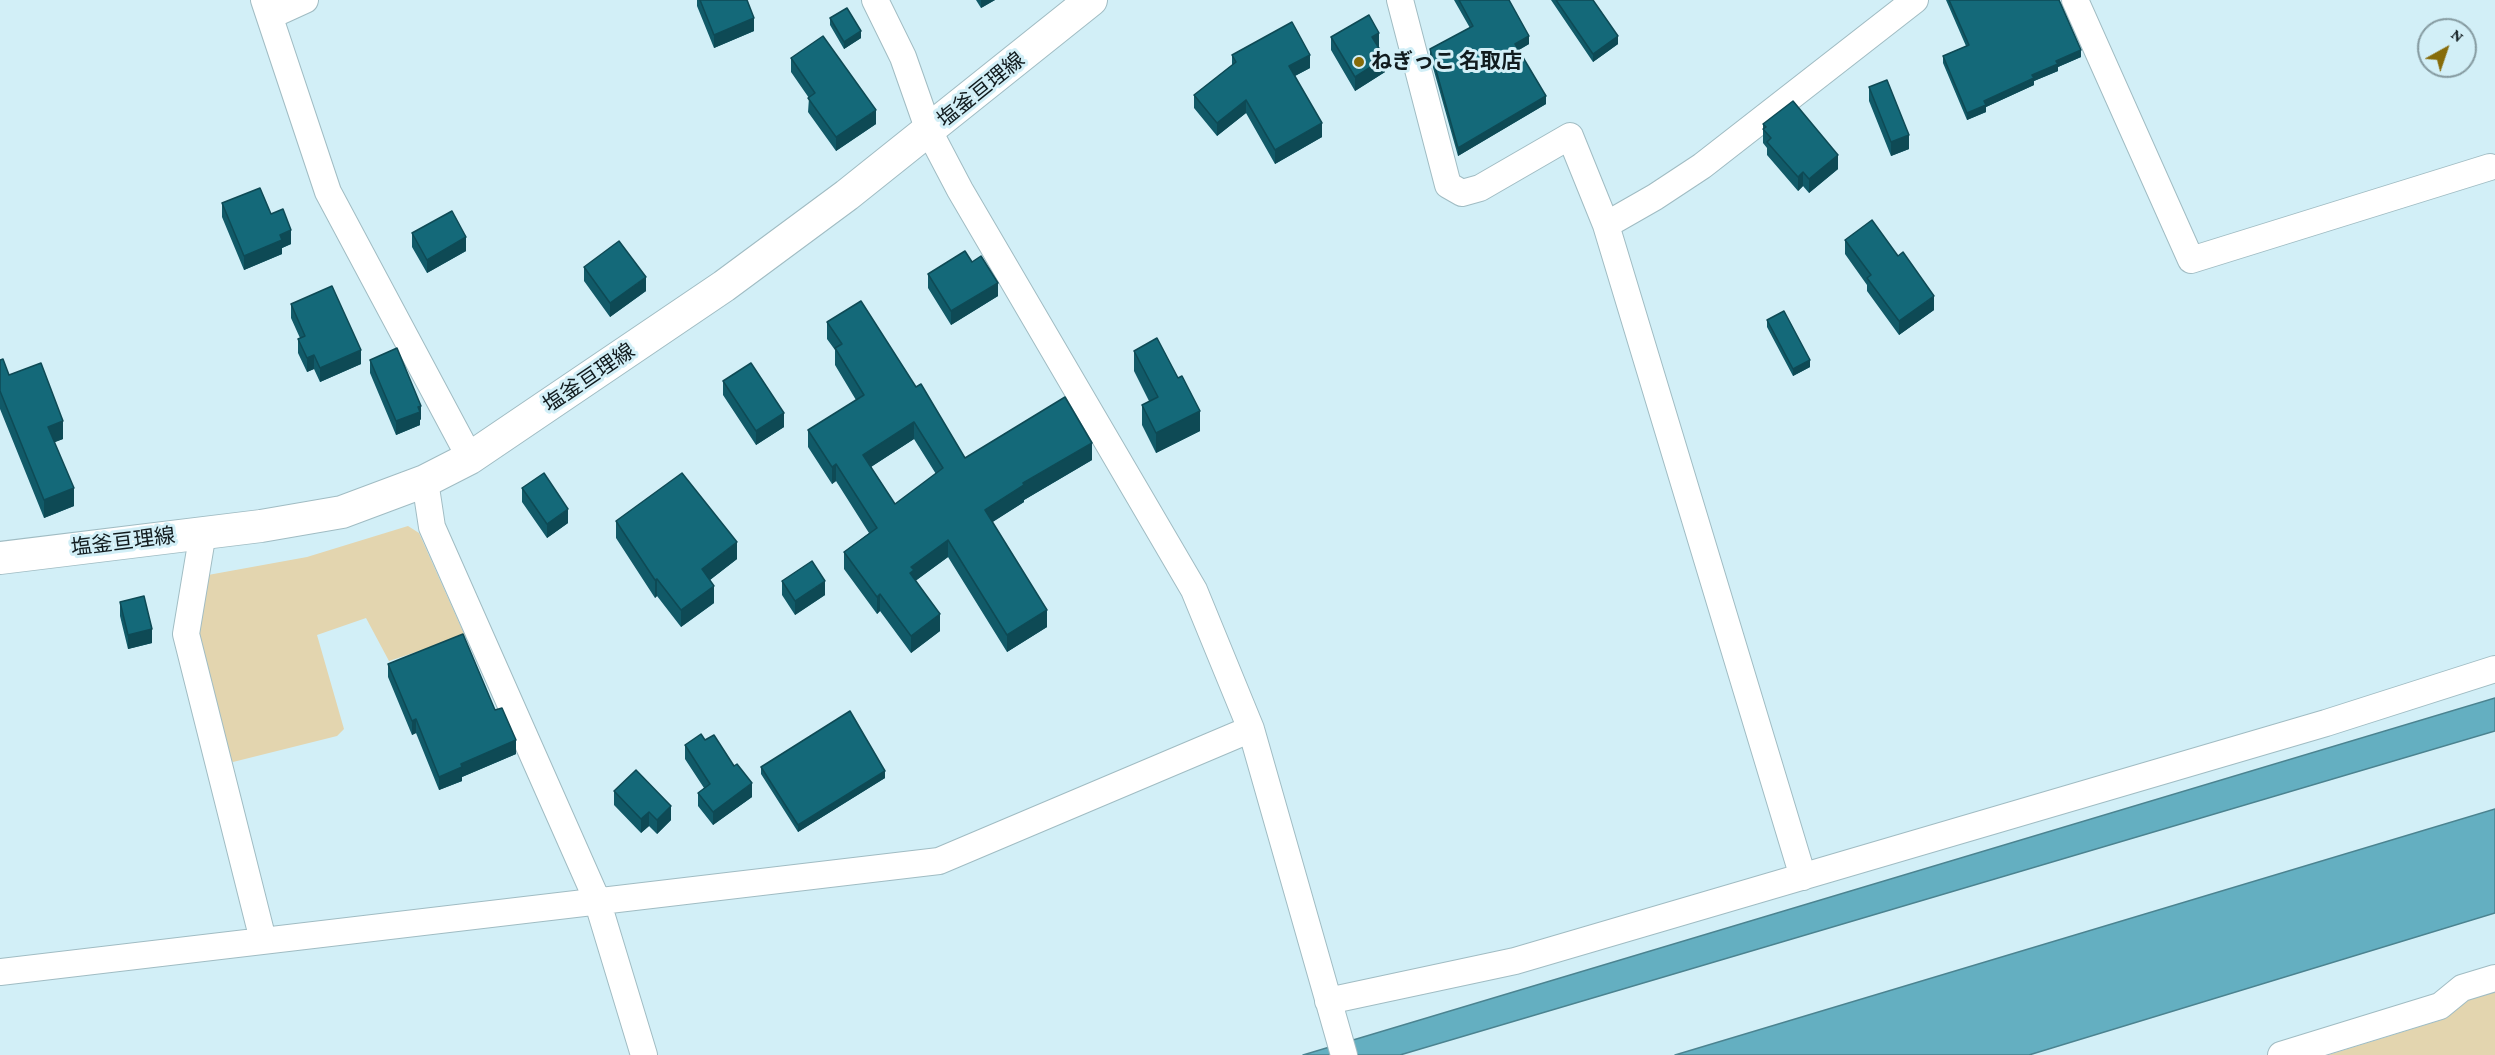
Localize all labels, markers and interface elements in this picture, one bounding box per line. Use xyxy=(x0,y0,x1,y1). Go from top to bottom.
north arrow xyxy=(2417,18,2477,78)
text: N xyxy=(2448,25,2467,45)
street label: 塩釜亘理線 xyxy=(932,47,1030,133)
place label: ねぎっこ 名取店 xyxy=(1371,49,1522,75)
marker: ねぎっこ 名取店 xyxy=(1352,55,1366,69)
street label: 塩釜亘理線 xyxy=(538,338,640,418)
street label: 塩釜亘理線 xyxy=(69,523,177,561)

